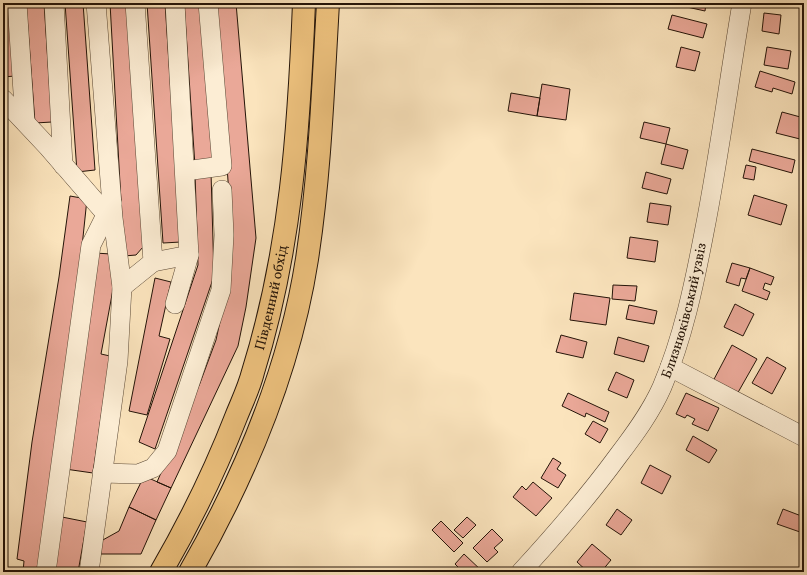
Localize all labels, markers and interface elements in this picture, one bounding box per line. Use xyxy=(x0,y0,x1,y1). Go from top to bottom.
street label: Близнюківський узвіз xyxy=(657,241,711,381)
street label: Південний обхід xyxy=(250,244,292,353)

